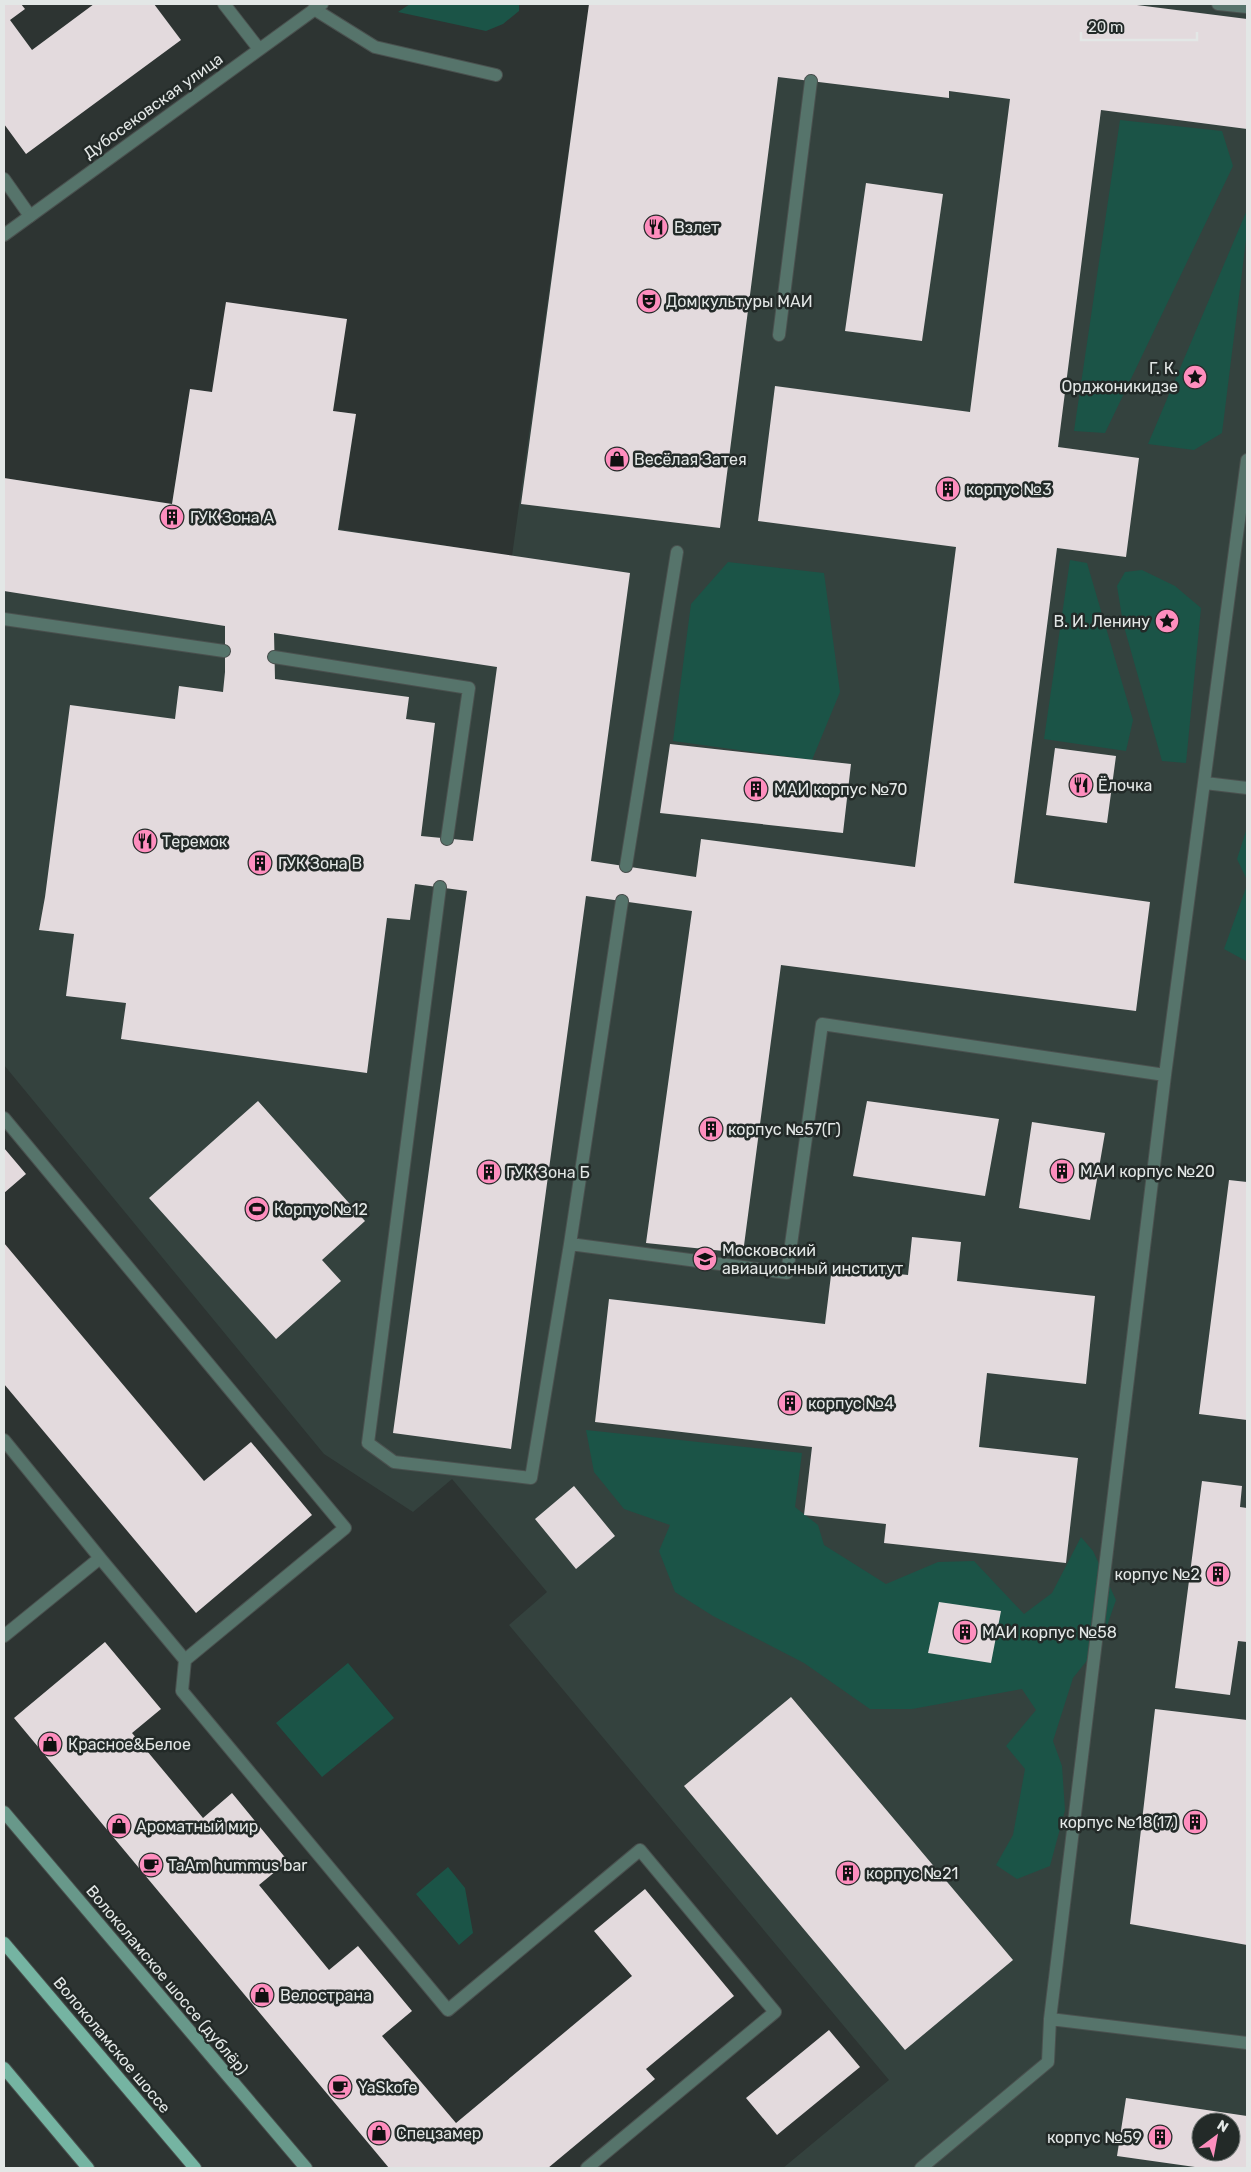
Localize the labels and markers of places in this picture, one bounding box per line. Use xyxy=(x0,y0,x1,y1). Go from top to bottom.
restaurant icon: Взлет xyxy=(643,214,669,240)
place label: Взлет xyxy=(674,218,719,237)
theatre icon: Дом культуры МАИ xyxy=(636,288,662,314)
place label: Дом культуры МАИ xyxy=(666,292,813,311)
place label: Г. К. Орджоникидзе xyxy=(1062,359,1178,396)
place icon: Г. К. Орджоникидзе xyxy=(1182,364,1208,390)
shop icon: Весёлая Затея xyxy=(604,446,630,472)
place label: Весёлая Затея xyxy=(634,450,747,469)
building icon: корпус №3 xyxy=(935,476,961,502)
place label: корпус №3 xyxy=(966,480,1052,499)
building icon: ГУК Зона А xyxy=(159,504,185,530)
place label: ГУК Зона А xyxy=(190,508,275,527)
place icon: В. И. Ленину xyxy=(1154,608,1180,634)
place label: В. И. Ленину xyxy=(1053,612,1150,631)
restaurant icon: Ёлочка xyxy=(1068,772,1094,798)
building icon: МАИ корпус №70 xyxy=(743,776,769,802)
place label: Ёлочка xyxy=(1098,776,1152,795)
place label: МАИ корпус №70 xyxy=(774,780,907,799)
restaurant icon: Теремок xyxy=(132,828,158,854)
place label: Теремок xyxy=(162,832,228,851)
building icon: ГУК Зона В xyxy=(247,850,273,876)
place label: ГУК Зона В xyxy=(278,854,362,873)
building icon: корпус №57(Г) xyxy=(698,1116,724,1142)
place label: корпус №57(Г) xyxy=(728,1120,841,1139)
building icon: МАИ корпус №20 xyxy=(1049,1158,1075,1184)
building icon: ГУК Зона Б xyxy=(476,1159,502,1185)
place label: МАИ корпус №20 xyxy=(1080,1162,1215,1181)
place label: ГУК Зона Б xyxy=(506,1163,590,1182)
sports icon: Корпус №12 xyxy=(244,1196,270,1222)
place label: Корпус №12 xyxy=(274,1200,368,1219)
place label: Московский авиационный институт xyxy=(722,1241,903,1278)
school or university icon: Московский авиационный институт xyxy=(692,1246,718,1272)
building icon: корпус №4 xyxy=(777,1390,803,1416)
place label: корпус №4 xyxy=(808,1394,894,1413)
building icon: корпус №2 xyxy=(1205,1561,1231,1587)
place label: корпус №2 xyxy=(1114,1565,1200,1584)
building icon: МАИ корпус №58 xyxy=(952,1619,978,1645)
place label: МАИ корпус №58 xyxy=(982,1623,1117,1642)
shop icon: Красное&Белое xyxy=(37,1731,63,1757)
place label: Красное&Белое xyxy=(68,1735,191,1754)
building icon: корпус №18(17) xyxy=(1182,1809,1208,1835)
shop icon: Ароматный мир xyxy=(106,1813,132,1839)
place label: корпус №18(17) xyxy=(1059,1813,1178,1832)
place label: Ароматный мир xyxy=(136,1817,258,1836)
cafe icon: TaAm hummus bar xyxy=(138,1852,164,1878)
place label: TaAm hummus bar xyxy=(168,1856,307,1875)
building icon: корпус №21 xyxy=(835,1860,861,1886)
place label: корпус №21 xyxy=(866,1864,958,1883)
shop icon: Велострана xyxy=(249,1982,275,2008)
place label: Велострана xyxy=(280,1986,372,2005)
cafe icon: YaSkofe xyxy=(327,2074,353,2100)
place label: YaSkofe xyxy=(358,2078,418,2097)
shop icon: Спецзамер xyxy=(366,2120,392,2146)
place label: Спецзамер xyxy=(396,2124,481,2143)
building icon: корпус №59 xyxy=(1147,2124,1173,2150)
place label: корпус №59 xyxy=(1047,2128,1142,2147)

